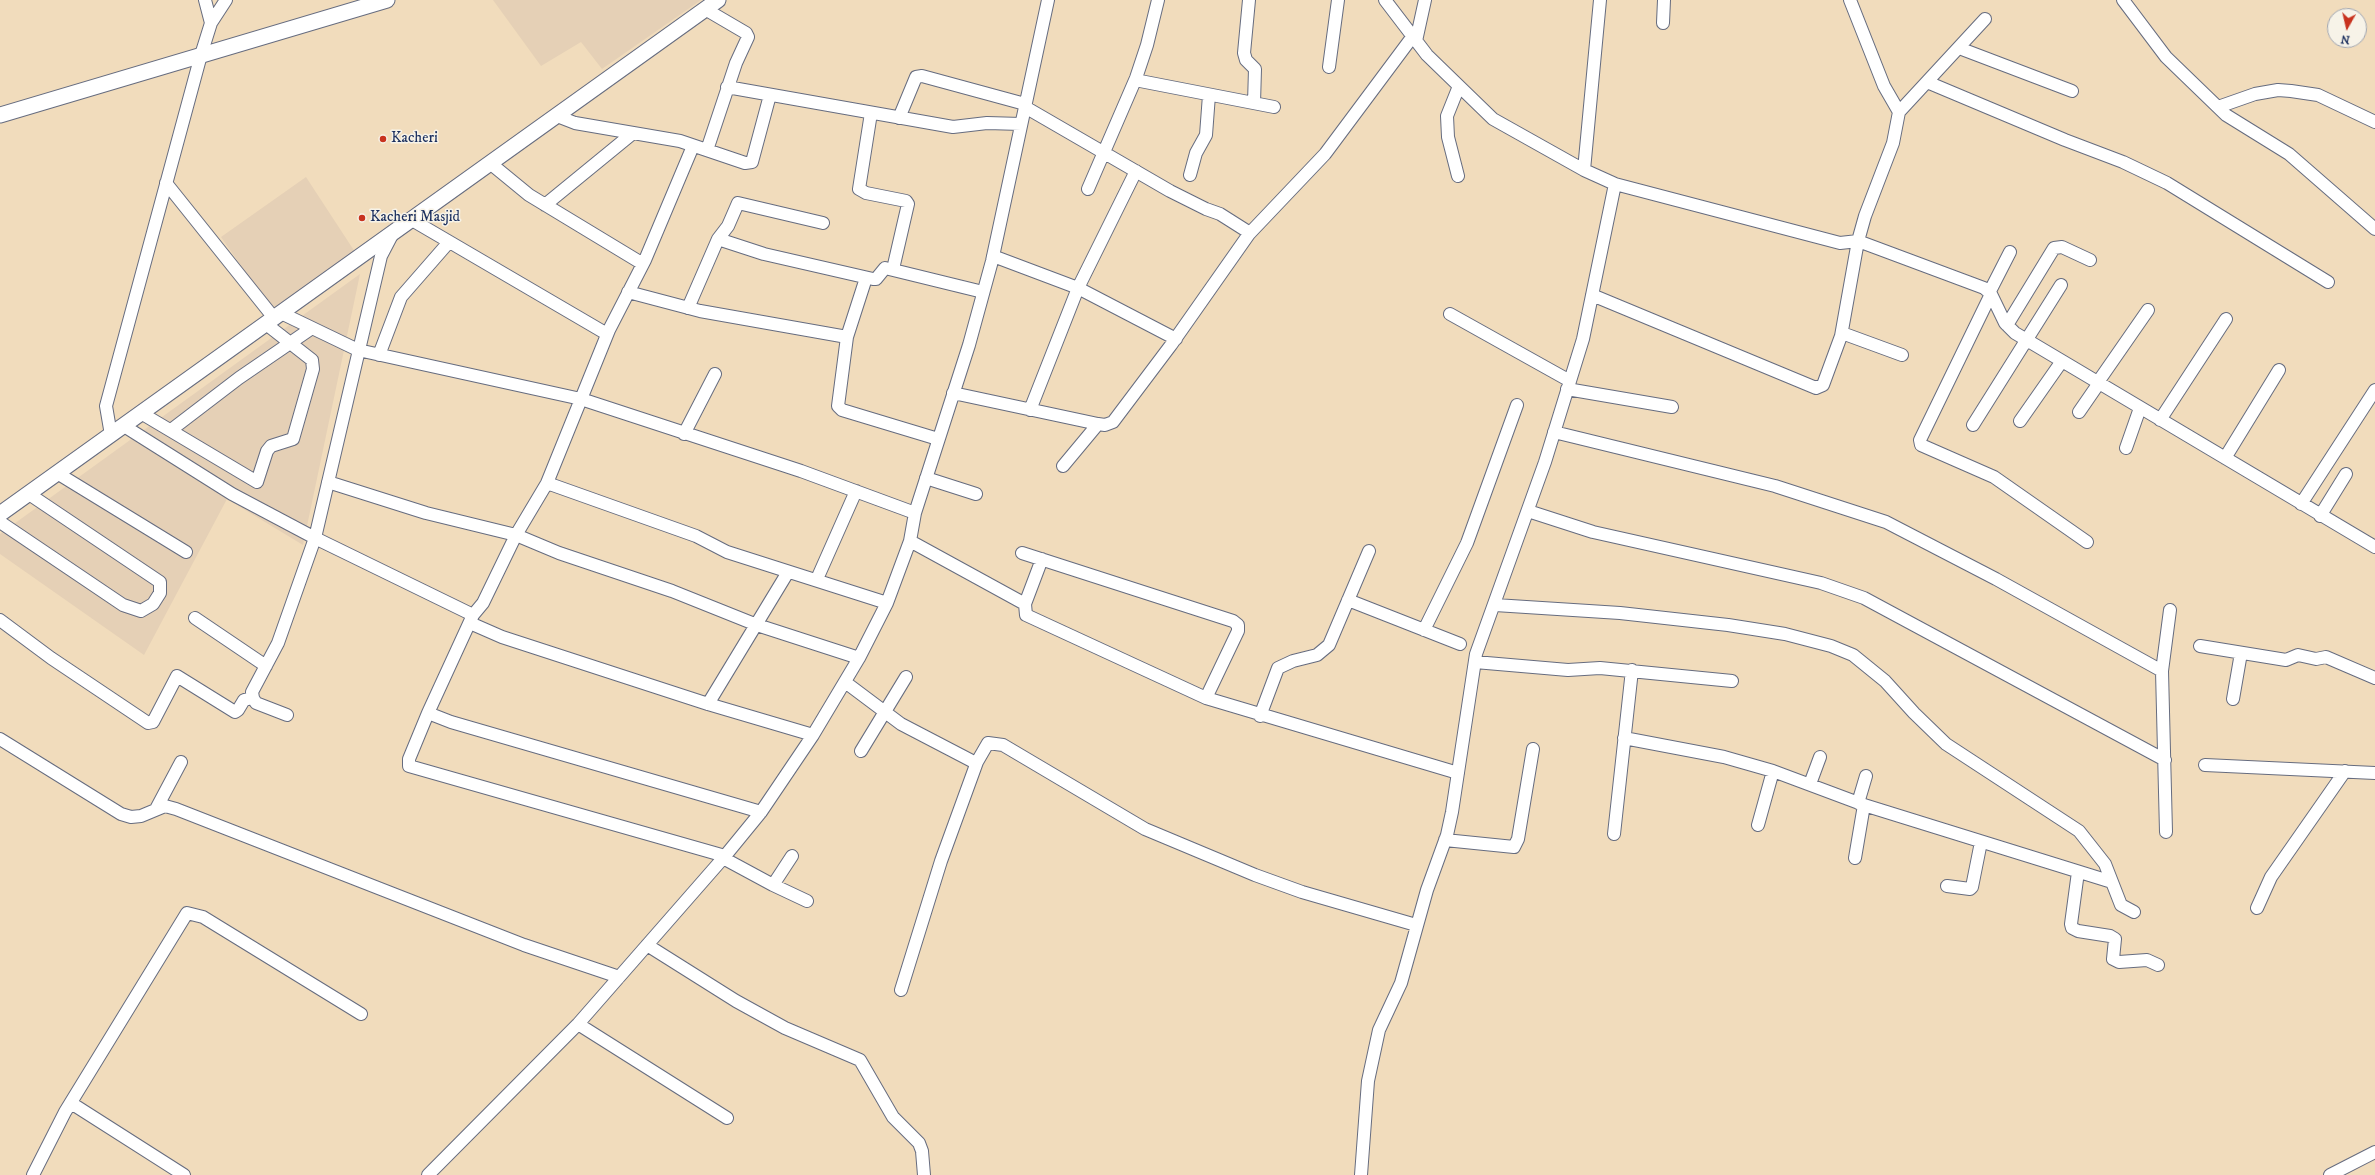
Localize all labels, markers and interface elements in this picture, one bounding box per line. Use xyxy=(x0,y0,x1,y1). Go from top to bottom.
north arrow xyxy=(2327,8,2367,48)
text: N xyxy=(2340,31,2351,46)
place label: Kacheri xyxy=(391,130,438,148)
marker: Kacheri xyxy=(378,134,388,144)
place label: Kacheri Masjid xyxy=(370,209,460,227)
marker: Kacheri Masjid xyxy=(357,213,367,223)

